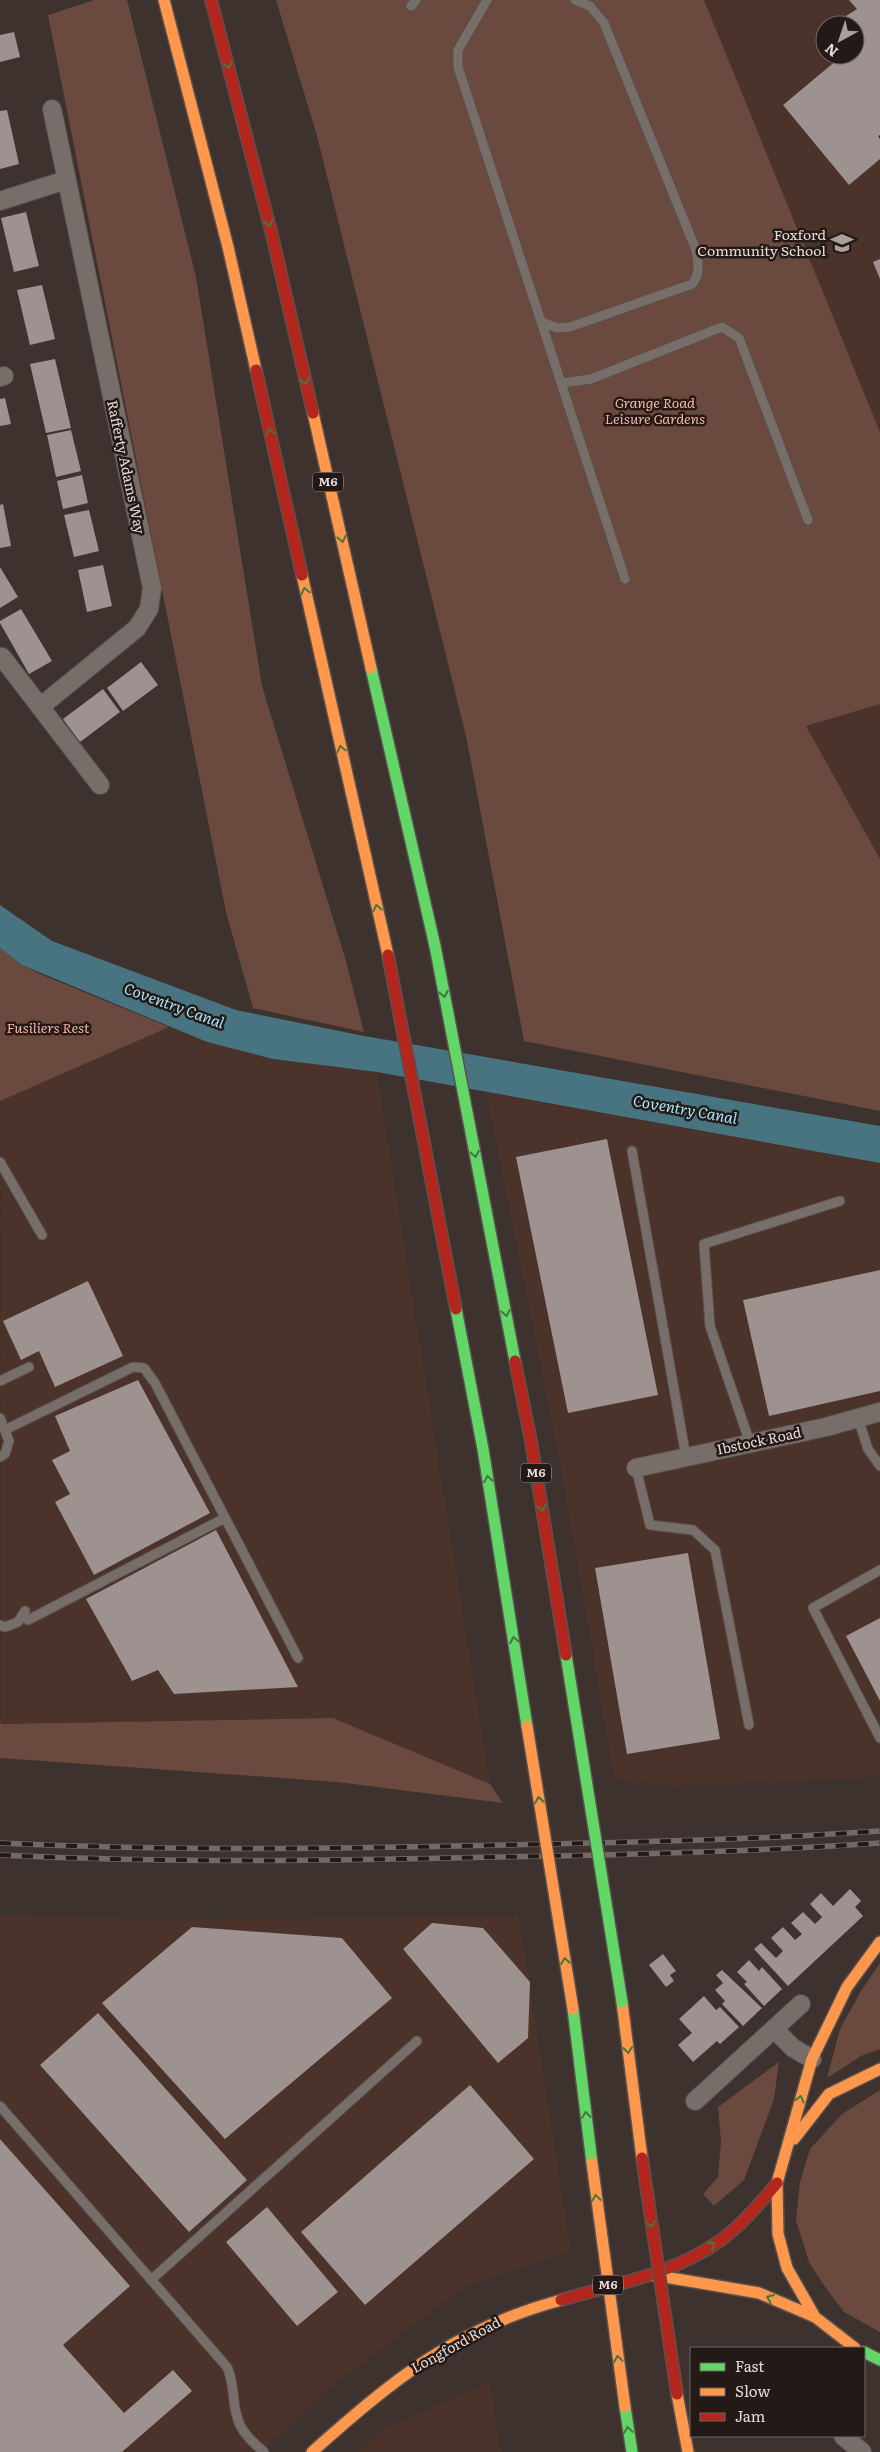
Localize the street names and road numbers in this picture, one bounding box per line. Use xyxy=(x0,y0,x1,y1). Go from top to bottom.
street label: Rafferty Adams Way xyxy=(103,398,151,536)
road number: M6 xyxy=(313,472,343,492)
street label: Ibstock Road xyxy=(715,1421,803,1459)
road number: M6 xyxy=(521,1464,551,1482)
road number: M6 xyxy=(593,2276,623,2294)
street label: Longford Road xyxy=(407,2311,504,2377)

